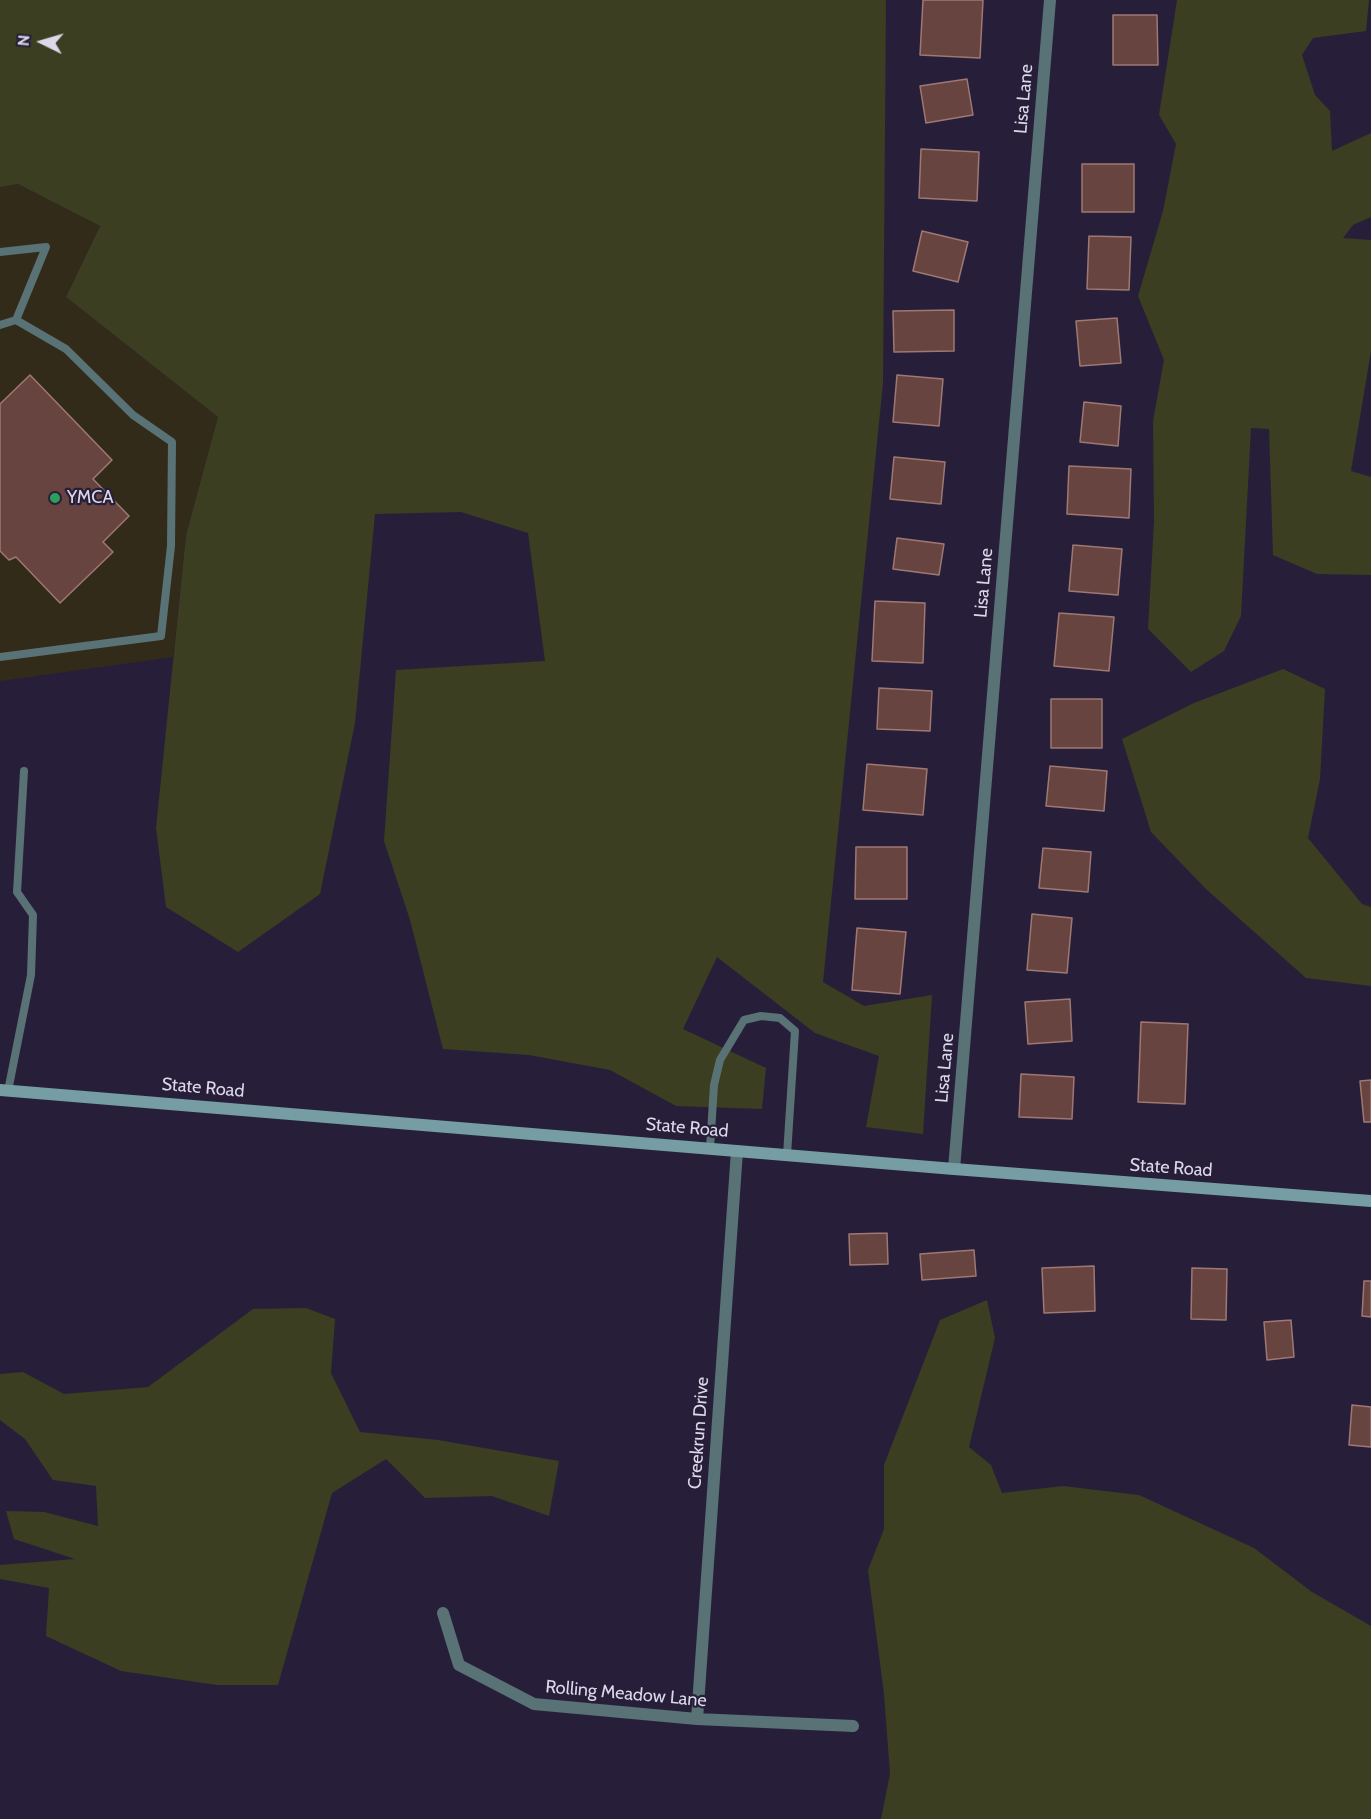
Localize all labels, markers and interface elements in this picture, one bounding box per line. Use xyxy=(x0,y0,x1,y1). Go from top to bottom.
north arrow xyxy=(12,12,72,72)
text: N xyxy=(14,34,34,47)
street label: Lisa Lane xyxy=(1010,63,1038,135)
place label: YMCA xyxy=(67,487,113,509)
marker: YMCA xyxy=(48,491,62,505)
street label: Lisa Lane xyxy=(970,547,998,619)
street label: Lisa Lane xyxy=(931,1032,959,1104)
street label: State Road xyxy=(161,1074,245,1102)
street label: State Road xyxy=(645,1114,729,1142)
street label: State Road xyxy=(1129,1154,1213,1182)
street label: Creekrun Drive xyxy=(684,1376,714,1490)
street label: Rolling Meadow Lane xyxy=(544,1676,708,1712)

